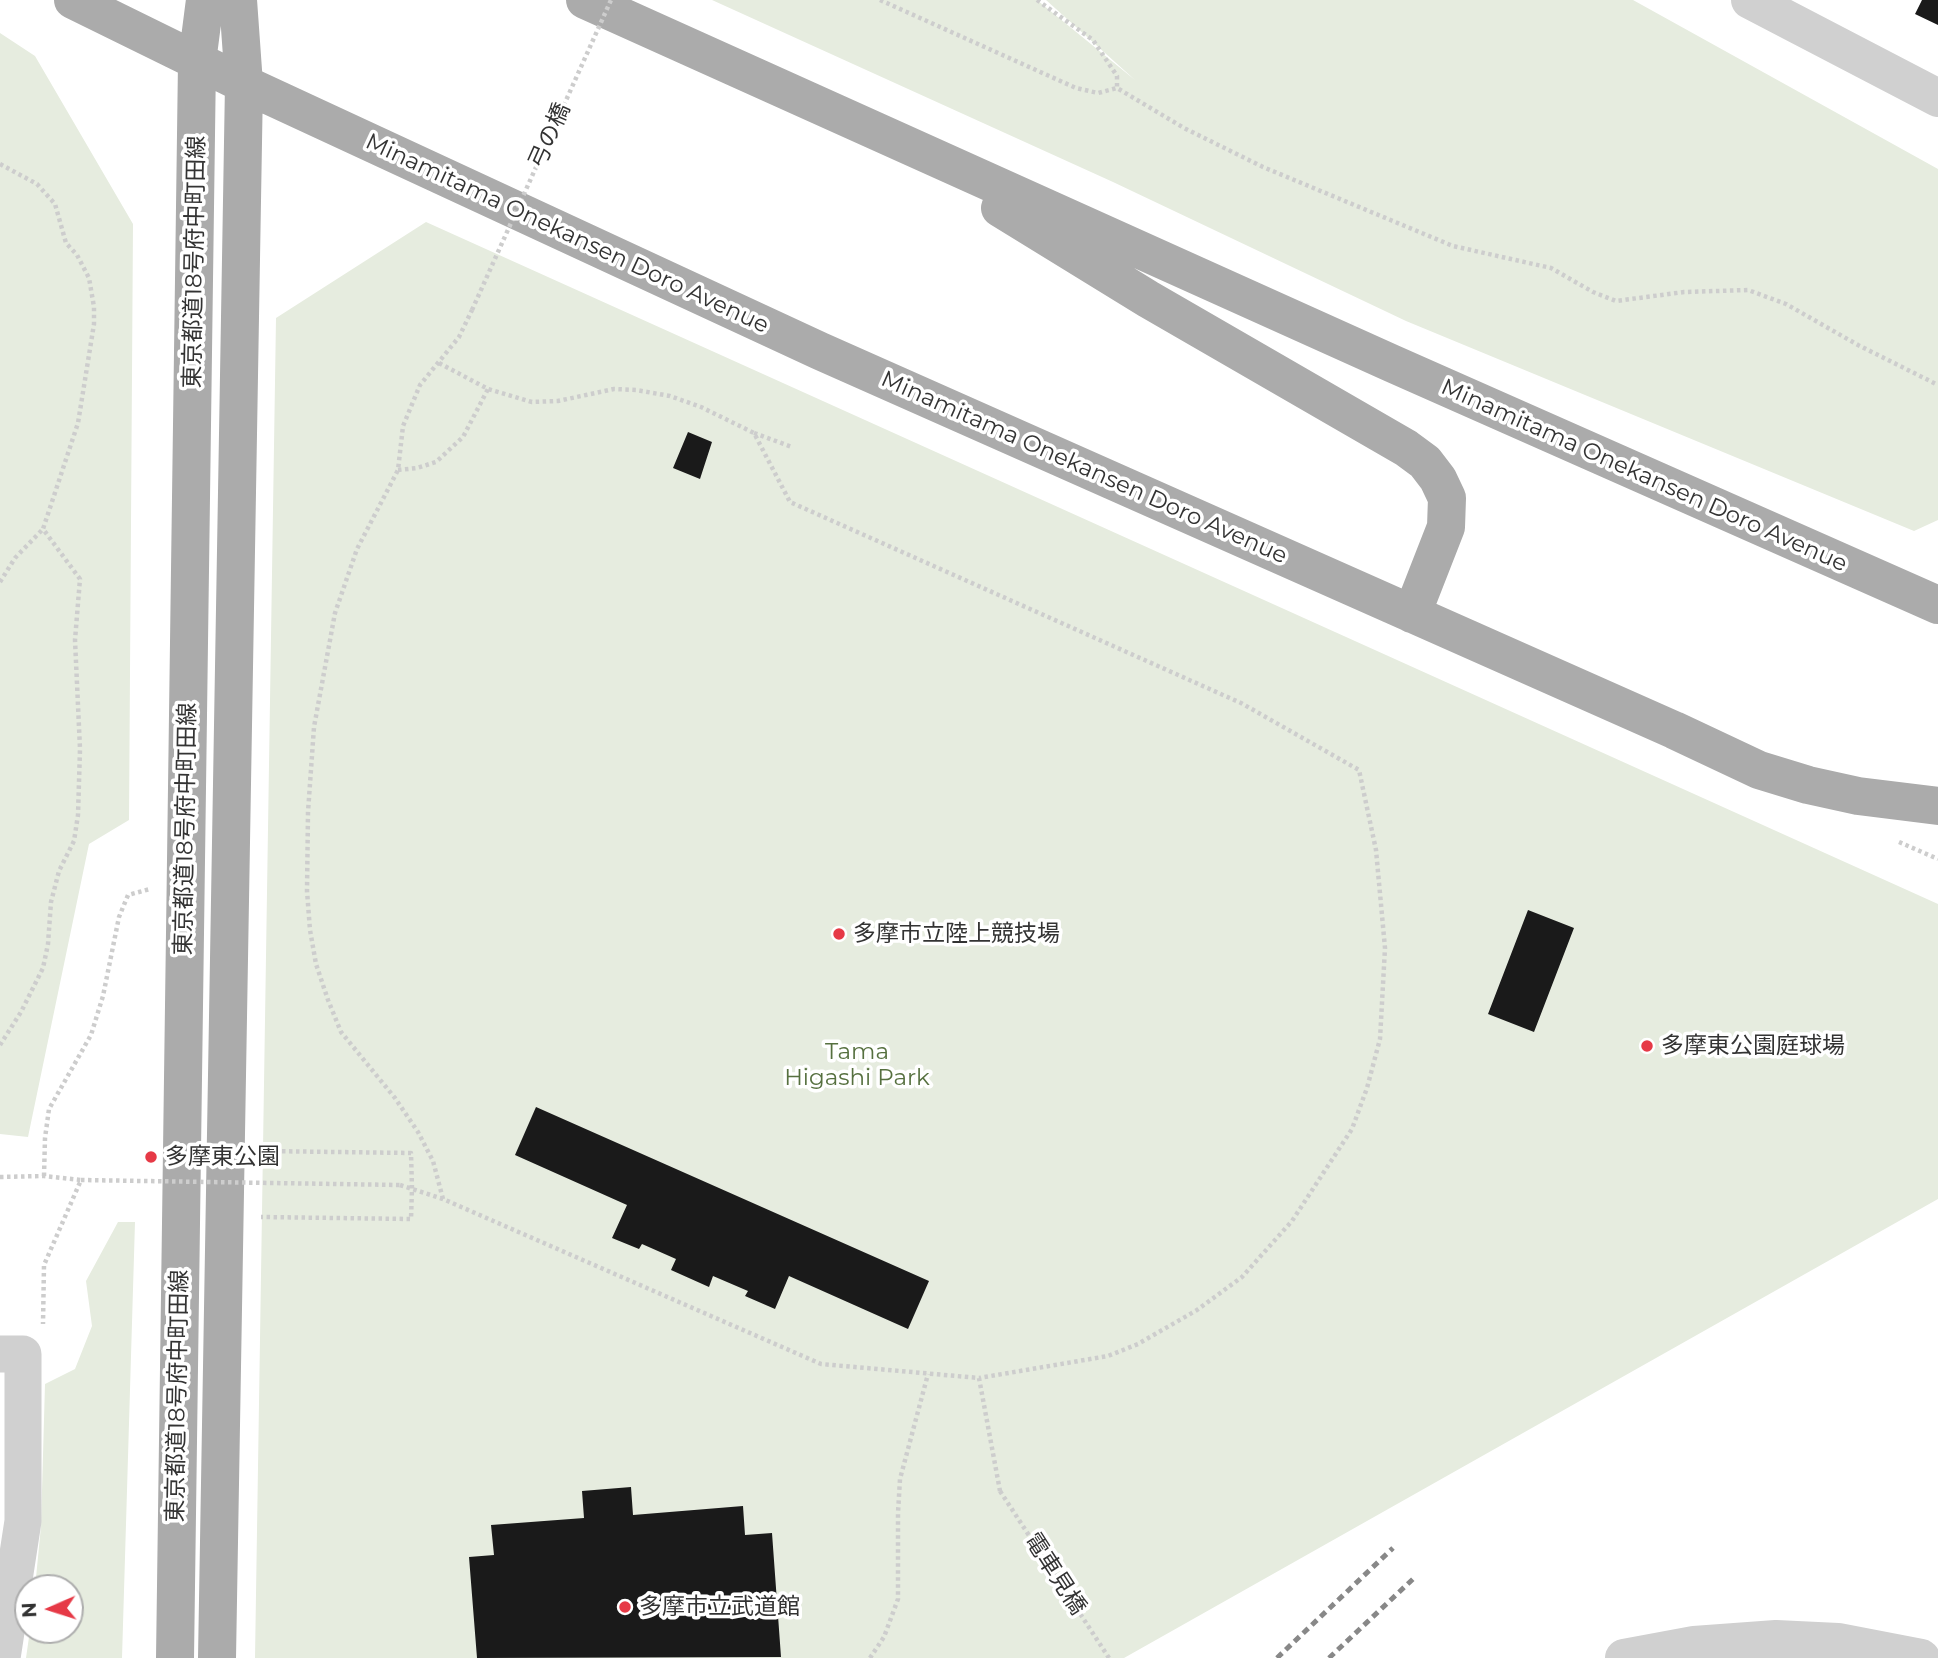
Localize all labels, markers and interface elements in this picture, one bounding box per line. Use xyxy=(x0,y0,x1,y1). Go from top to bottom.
street label: 弓の橋 xyxy=(523,99,577,173)
street label: Minamitama Onekansen Doro Avenue xyxy=(361,128,773,340)
street label: 東京都道18号府中町田線 xyxy=(179,135,211,389)
street label: Minamitama Onekansen Doro Avenue xyxy=(877,366,1291,570)
street label: Minamitama Onekansen Doro Avenue xyxy=(1437,374,1851,578)
street label: 東京都道18号府中町田線 xyxy=(170,702,202,956)
place label: 多摩市立陸上競技場 xyxy=(853,920,1060,948)
marker: 多摩市立陸上競技場 xyxy=(831,926,847,942)
place label: 多摩東公園庭球場 xyxy=(1661,1032,1845,1060)
park label: Tama Higashi Park xyxy=(784,1038,930,1092)
marker: 多摩東公園庭球場 xyxy=(1639,1038,1655,1054)
place label: 多摩東公園 xyxy=(165,1143,280,1171)
marker: 多摩東公園 xyxy=(143,1149,159,1165)
street label: 東京都道18号府中町田線 xyxy=(162,1269,194,1523)
street label: 電車見橋 xyxy=(1018,1528,1092,1620)
north arrow xyxy=(14,1574,84,1644)
place label: 多摩市立武道館 xyxy=(639,1593,800,1621)
marker: 多摩市立武道館 xyxy=(617,1599,633,1615)
text: N xyxy=(18,1602,41,1618)

